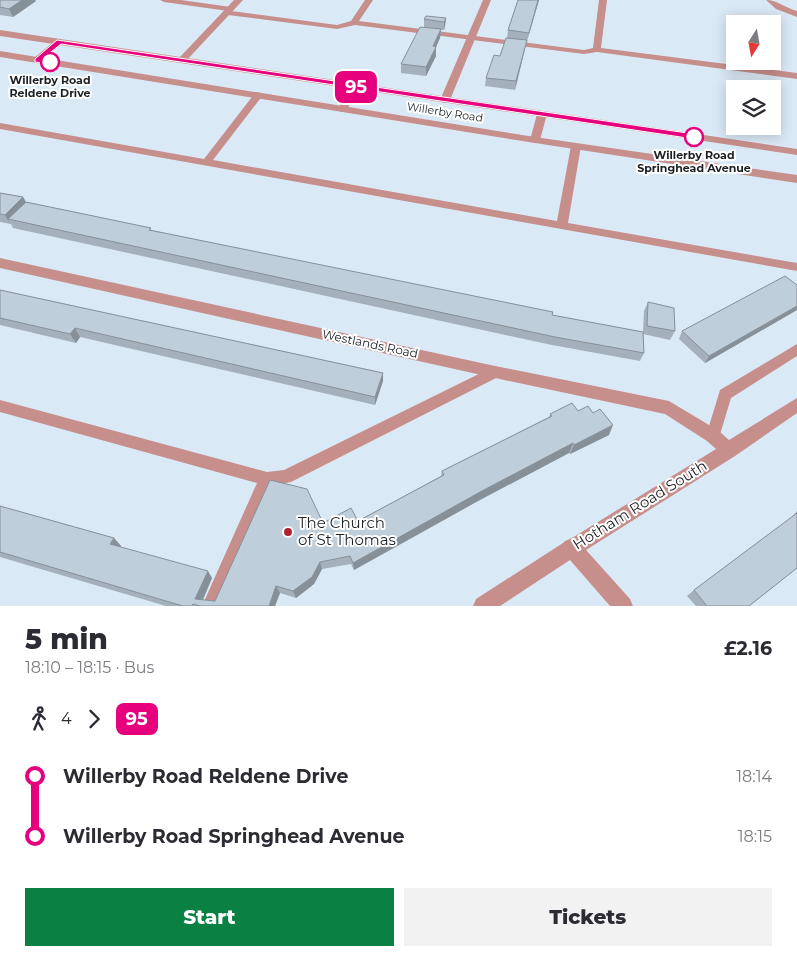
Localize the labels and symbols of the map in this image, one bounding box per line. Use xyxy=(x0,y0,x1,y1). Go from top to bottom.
north arrow xyxy=(726,15,781,70)
marker: Willerby Road Reldene Drive xyxy=(40,52,60,72)
line badge: 95 xyxy=(334,71,378,103)
place label: Willerby Road Reldene Drive xyxy=(9,73,91,100)
street label: Willerby Road xyxy=(406,99,484,125)
marker: Willerby Road Springhead Avenue xyxy=(684,127,704,147)
place label: Willerby Road Springhead Avenue xyxy=(637,148,751,175)
street label: Westlands Road xyxy=(321,326,419,361)
street label: Hotham Road South xyxy=(569,456,710,554)
place label: The Church of St Thomas xyxy=(298,513,396,549)
marker: The Church of St Thomas xyxy=(282,526,294,538)

